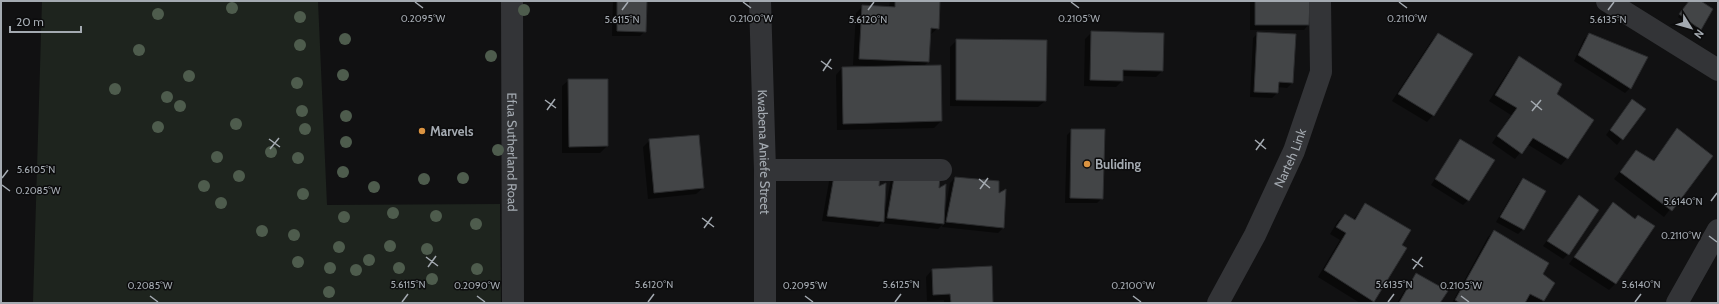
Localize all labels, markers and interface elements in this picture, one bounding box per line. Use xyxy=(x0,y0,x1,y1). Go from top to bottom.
scale bar xyxy=(10,8,81,34)
north arrow xyxy=(1671,8,1711,48)
text: 0.2095°W xyxy=(401,12,446,25)
text: 0.2100°W xyxy=(729,12,773,25)
text: 0.2105°W xyxy=(1058,12,1101,25)
text: 0.2110°W xyxy=(1387,12,1428,25)
text: 5.6115°N xyxy=(605,13,639,26)
text: 5.6120°N xyxy=(849,13,887,26)
text: 5.6135°N xyxy=(1589,13,1627,26)
text: 20 m xyxy=(16,14,44,29)
text: N xyxy=(1691,27,1707,41)
street label: Kwabena Aniefe Street xyxy=(755,89,773,215)
street label: Efua Sutherland Road xyxy=(504,93,521,211)
place label: Marvels xyxy=(430,123,474,139)
marker: Marvels xyxy=(417,126,427,136)
street label: Narteh Link xyxy=(1270,126,1309,190)
place label: Buliding xyxy=(1095,156,1141,172)
marker: Buliding xyxy=(1082,159,1092,169)
text: 5.6105°N xyxy=(17,163,55,176)
text: 0.2085°W xyxy=(16,184,61,197)
text: 5.6140°N xyxy=(1663,195,1703,208)
text: 0.2110°W xyxy=(1661,229,1702,242)
text: 5.6115°N xyxy=(391,278,425,291)
text: 5.6120°N xyxy=(635,278,673,291)
text: 5.6125°N xyxy=(883,278,919,291)
text: 5.6135°N xyxy=(1375,278,1413,291)
text: 5.6140°N xyxy=(1621,278,1661,291)
text: 0.2085°W xyxy=(128,279,173,292)
text: 0.2090°W xyxy=(454,279,501,292)
text: 0.2095°W xyxy=(783,279,828,292)
text: 0.2100°W xyxy=(1111,279,1155,292)
text: 0.2105°W xyxy=(1440,279,1483,292)

